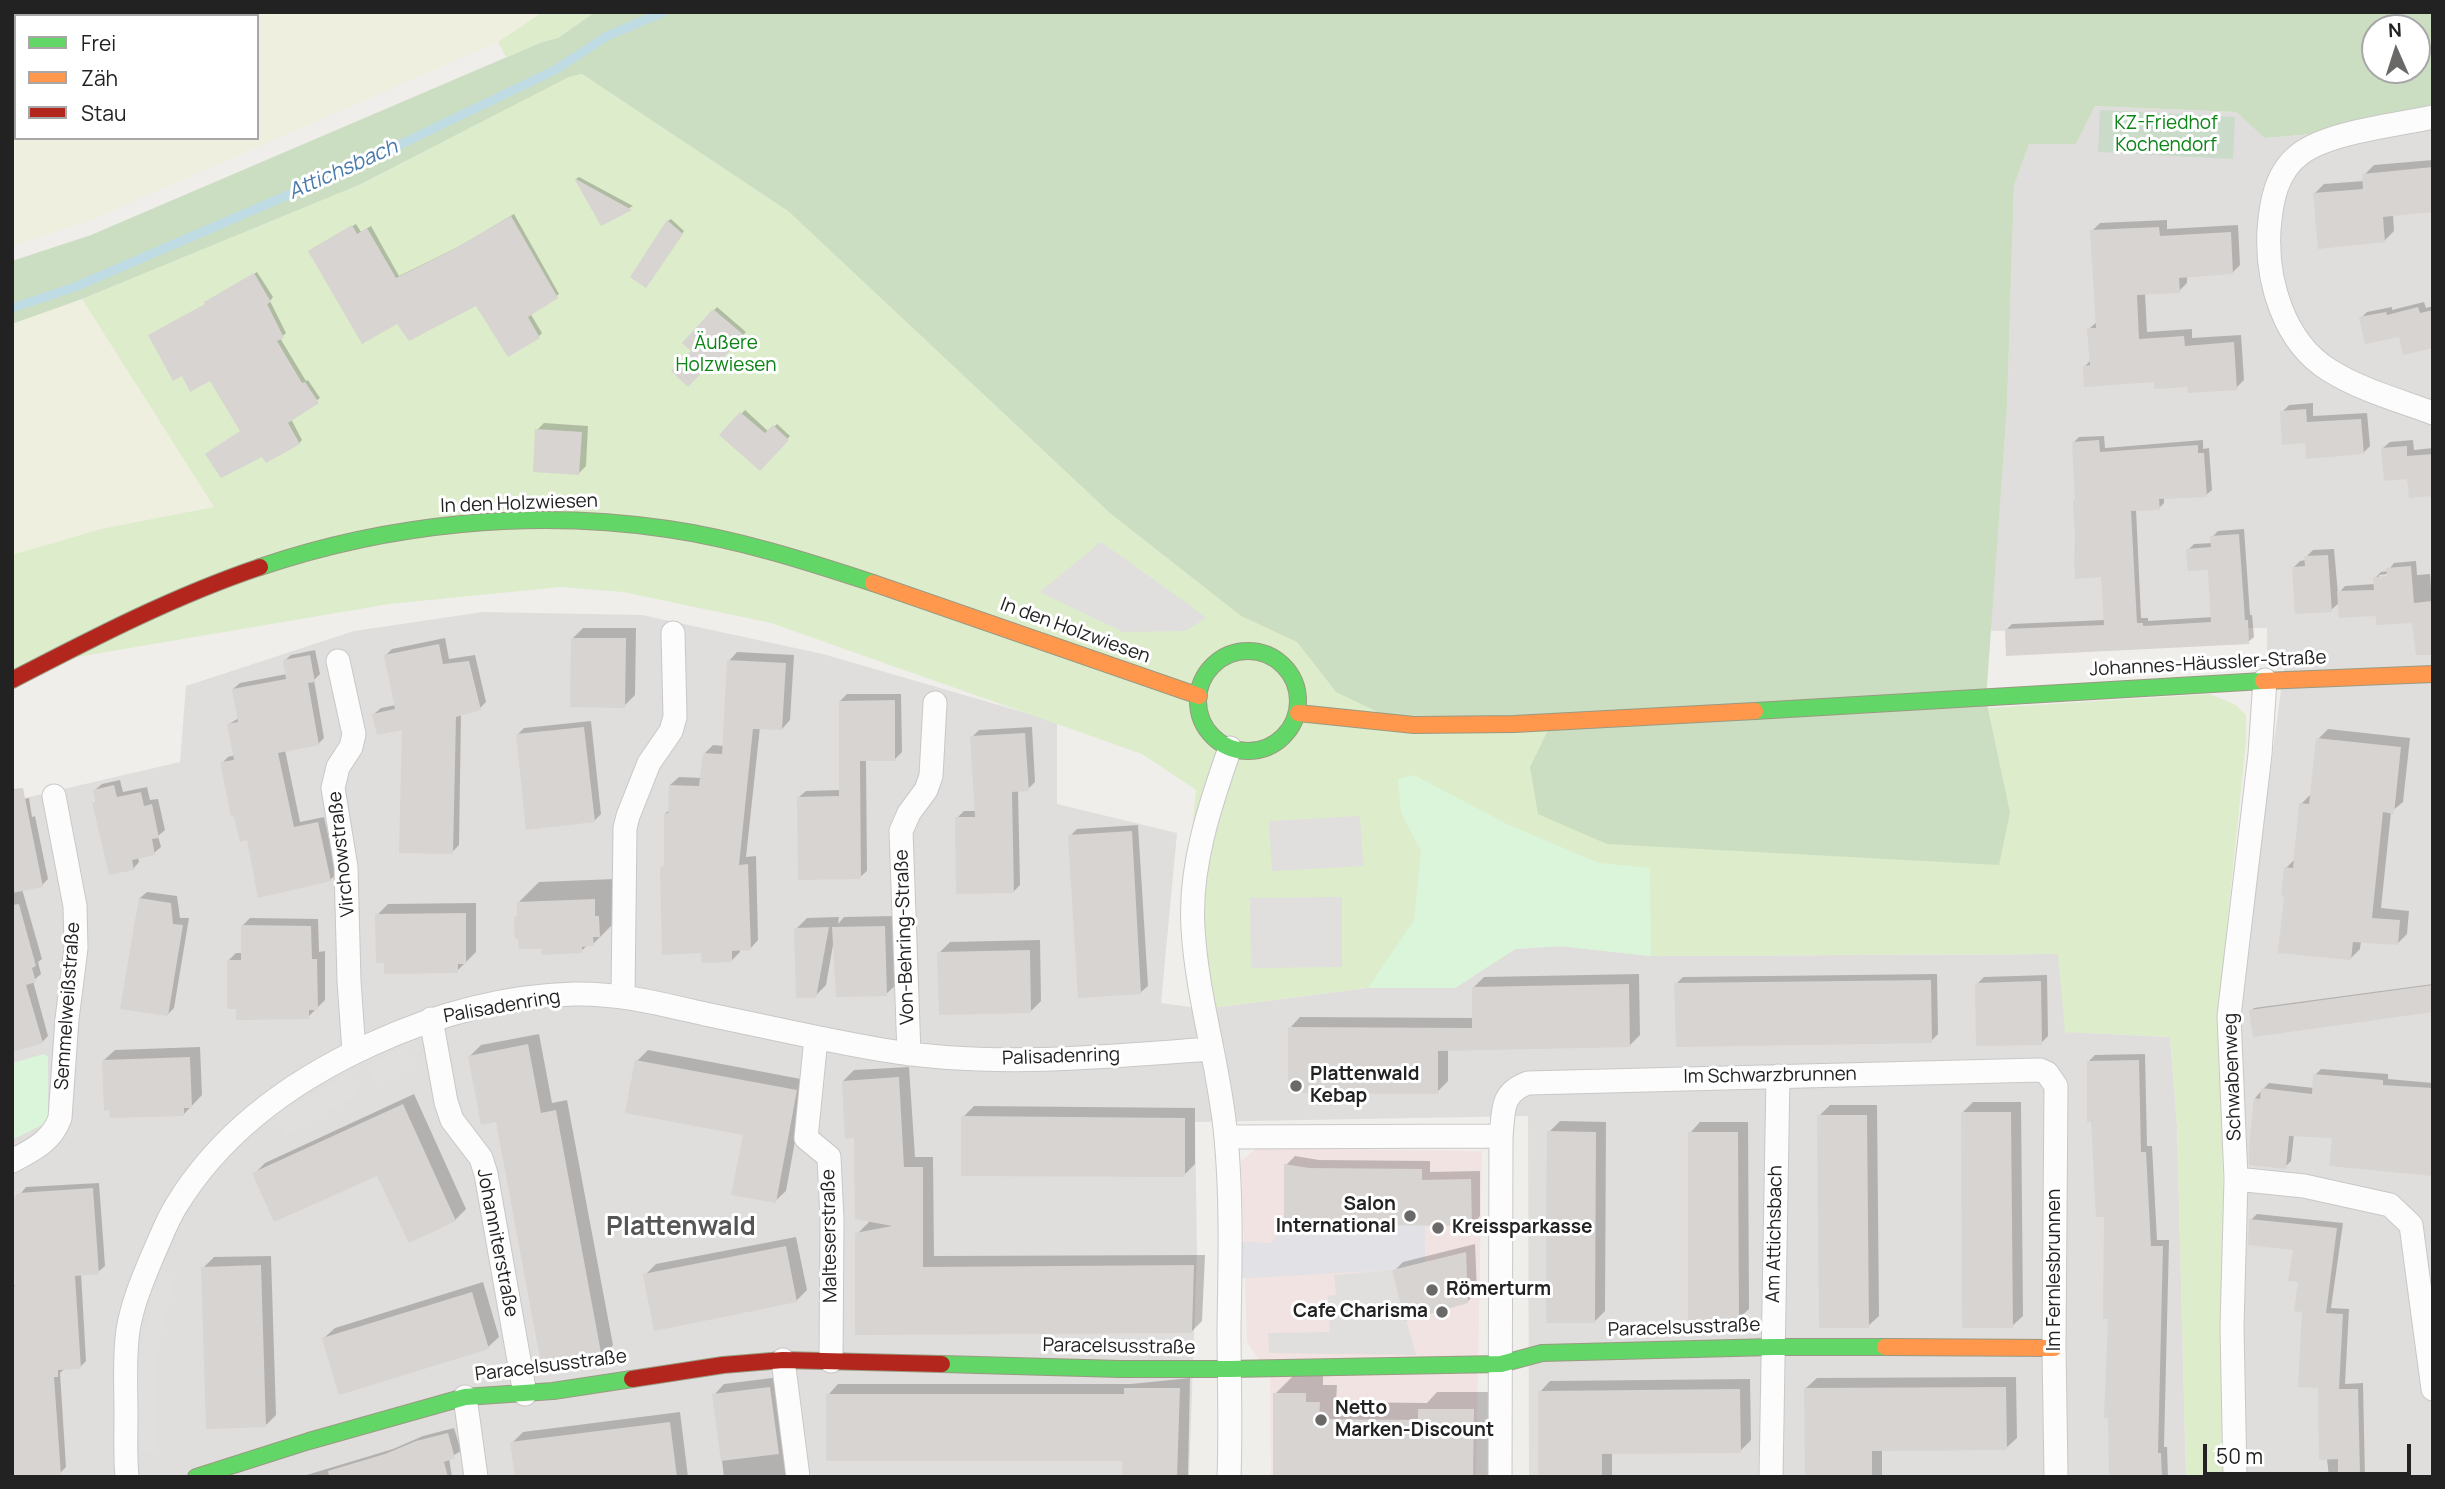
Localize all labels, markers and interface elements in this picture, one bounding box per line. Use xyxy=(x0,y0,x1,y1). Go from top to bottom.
legend xyxy=(14,14,259,140)
north arrow xyxy=(2361,14,2431,84)
text: N xyxy=(2388,17,2403,43)
text: Frei xyxy=(81,29,116,57)
text: Zäh xyxy=(81,64,118,92)
text: Stau xyxy=(81,99,127,127)
park label: KZ-Friedhof Kochendorf xyxy=(2114,113,2218,157)
water label: Attichsbach xyxy=(284,135,402,205)
park label: Äußere Holzwiesen xyxy=(676,333,776,377)
street label: In den Holzwiesen xyxy=(440,490,598,518)
street label: In den Holzwiesen xyxy=(997,593,1153,669)
street label: Johannes-Häussler-Straße xyxy=(2089,646,2327,682)
street label: Virchowstraße xyxy=(324,790,360,918)
street label: Von-Behring-Straße xyxy=(891,849,919,1025)
street label: Semmelweißstraße xyxy=(51,921,85,1091)
street label: Palisadenring xyxy=(442,986,562,1028)
street label: Schwabenweg xyxy=(2219,1013,2247,1141)
street label: Palisadenring xyxy=(1002,1044,1120,1070)
street label: Im Schwarzbrunnen xyxy=(1683,1063,1857,1089)
place label: Plattenwald Kebap xyxy=(1310,1064,1419,1108)
marker: Plattenwald Kebap xyxy=(1288,1078,1304,1094)
street label: Am Attichsbach xyxy=(1762,1165,1788,1303)
street label: Johanniterstraße xyxy=(471,1167,523,1319)
street label: Malteserstraße xyxy=(817,1169,843,1303)
street label: Im Fernlesbrunnen xyxy=(2044,1189,2066,1351)
place label: Salon International xyxy=(1276,1194,1396,1238)
marker: Salon International xyxy=(1402,1208,1418,1224)
district label: Plattenwald xyxy=(606,1212,756,1244)
place label: Kreissparkasse xyxy=(1452,1217,1592,1239)
marker: Kreissparkasse xyxy=(1430,1220,1446,1236)
place label: Römerturm xyxy=(1446,1279,1551,1301)
marker: Römerturm xyxy=(1424,1282,1440,1298)
place label: Cafe Charisma xyxy=(1293,1301,1428,1323)
marker: Cafe Charisma xyxy=(1434,1304,1450,1320)
street label: Paracelsusstraße xyxy=(1607,1314,1761,1342)
street label: Paracelsusstraße xyxy=(1042,1334,1196,1360)
street label: Paracelsusstraße xyxy=(474,1345,628,1387)
place label: Netto Marken-Discount xyxy=(1335,1398,1494,1442)
marker: Netto Marken-Discount xyxy=(1313,1412,1329,1428)
scale bar xyxy=(2207,1430,2415,1474)
text: 50 m xyxy=(2216,1442,2263,1470)

